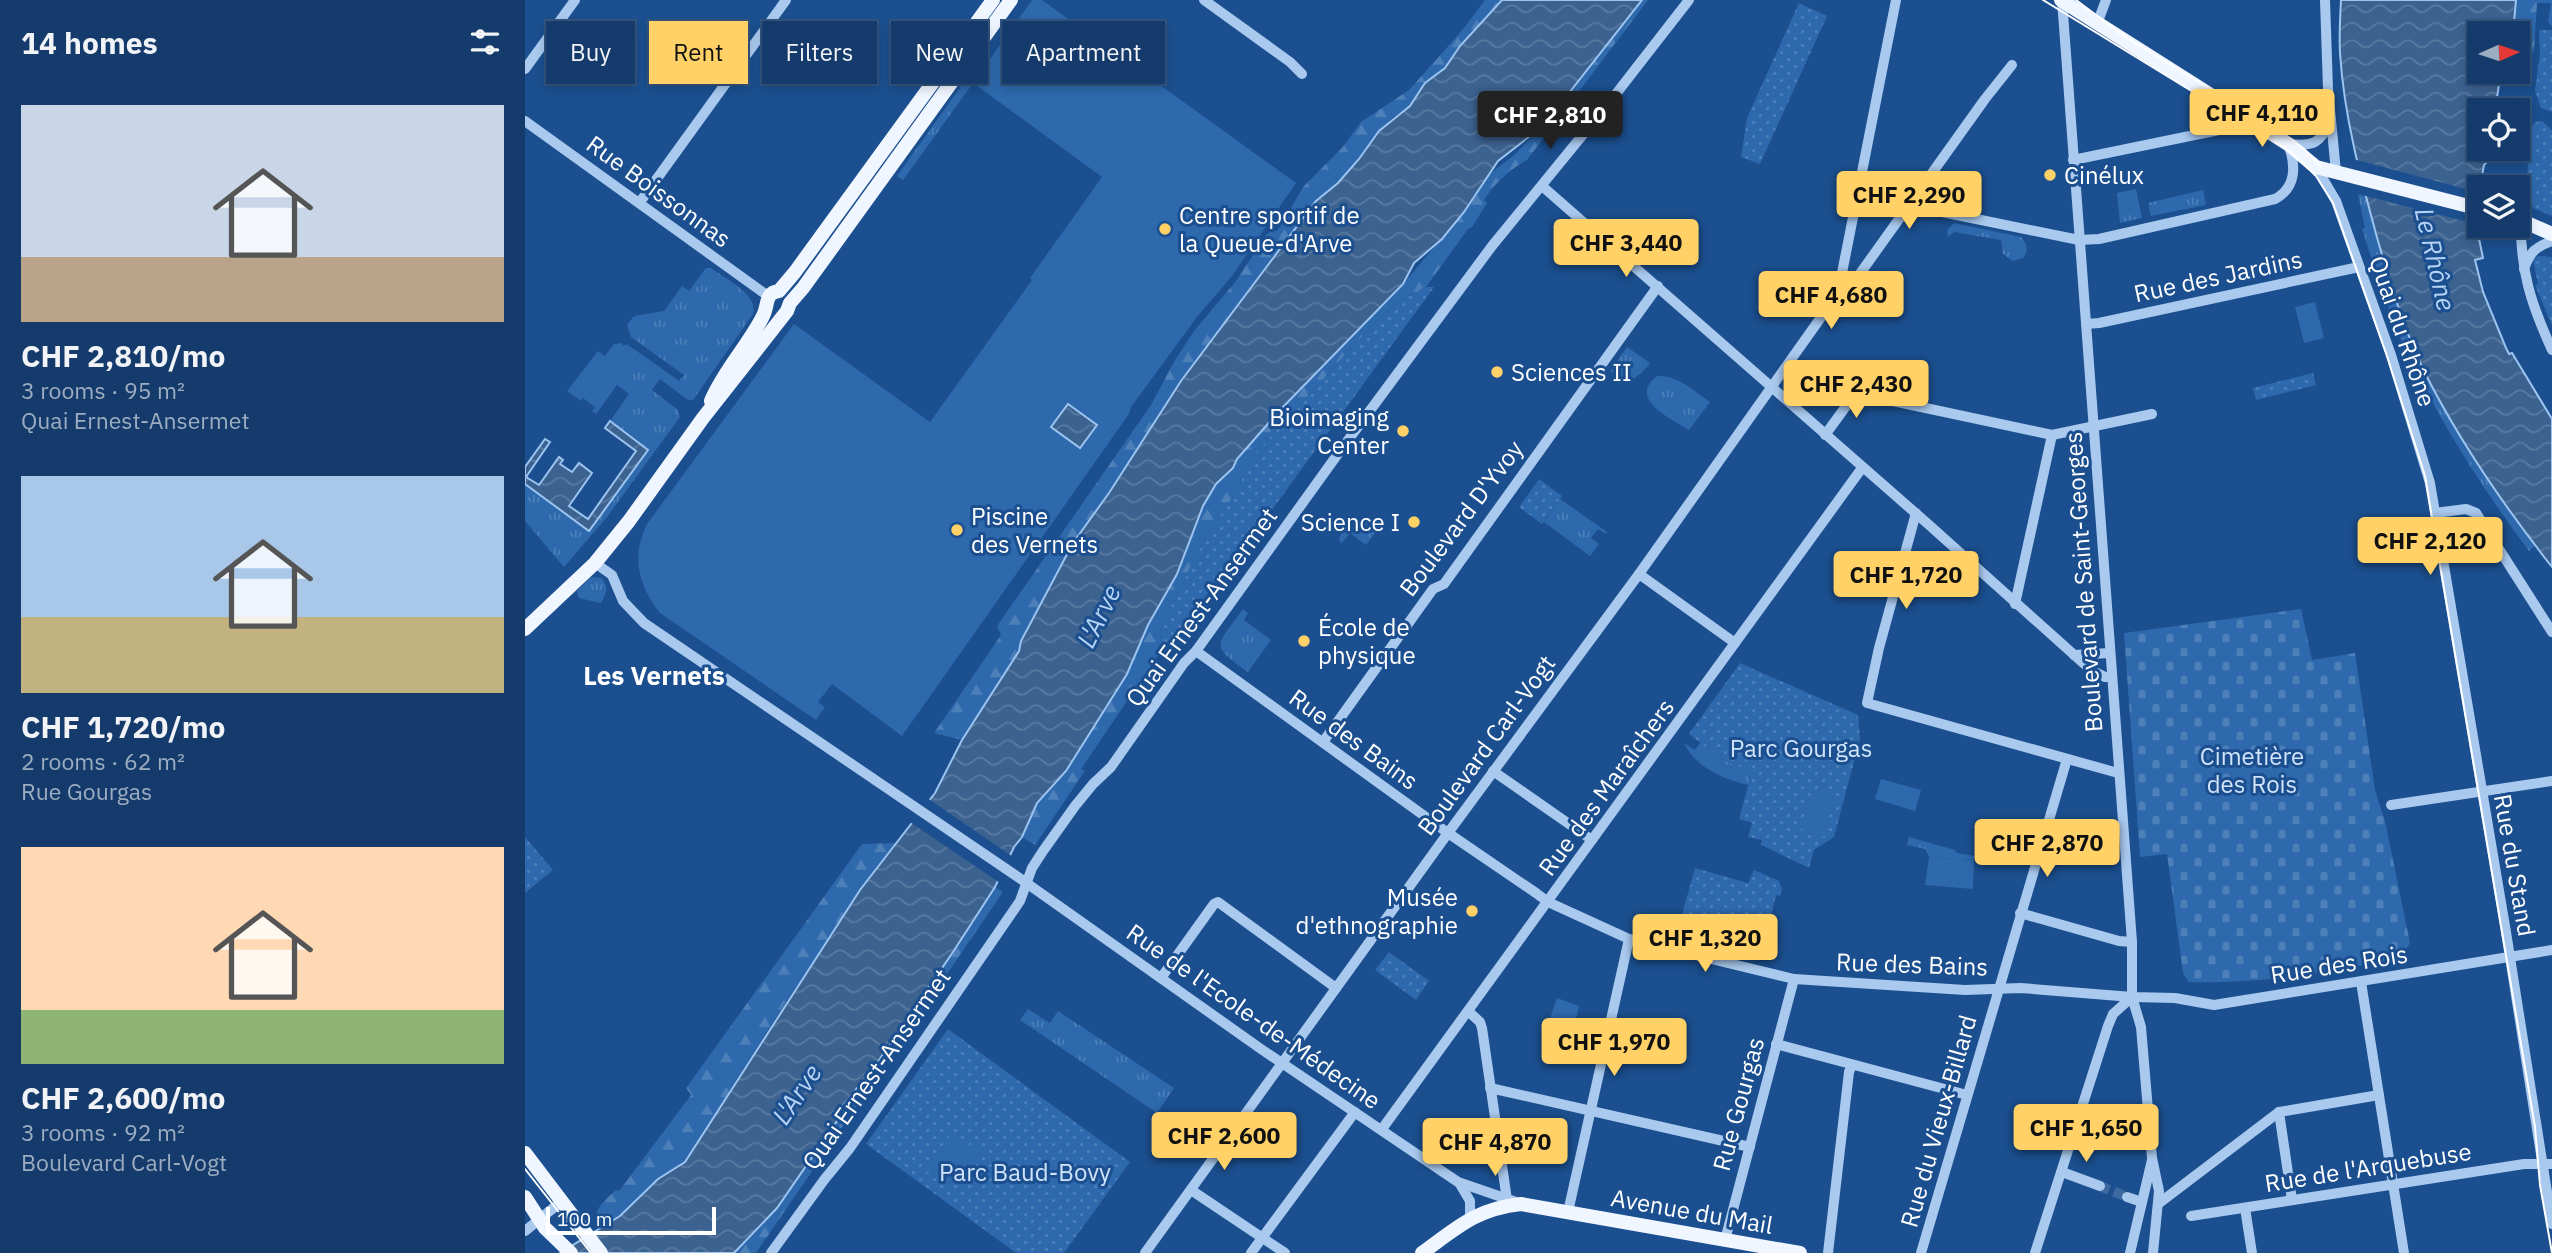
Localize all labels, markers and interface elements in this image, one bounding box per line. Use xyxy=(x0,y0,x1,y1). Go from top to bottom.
chip: Buy xyxy=(546,21,635,84)
chip: Rent xyxy=(649,21,748,84)
chip: Filters xyxy=(762,21,877,84)
chip: New xyxy=(891,21,988,84)
chip: Apartment xyxy=(1002,21,1165,84)
north arrow xyxy=(2467,21,2531,84)
map controls xyxy=(2467,21,2530,238)
text: 14 homes xyxy=(21,23,158,62)
icon: filters xyxy=(466,23,504,61)
pin: CHF 4,110 xyxy=(2182,90,2342,149)
pin: CHF 2,810 xyxy=(1470,92,1630,151)
text: CHF 4,110 xyxy=(2206,97,2318,127)
button: locate xyxy=(2467,98,2530,161)
text: CHF 2,810 xyxy=(1494,99,1606,129)
street label: Rue Boissonnas xyxy=(580,128,738,254)
icon: home xyxy=(200,150,326,276)
place label: Cinélux xyxy=(2064,159,2144,191)
marker: Cinélux xyxy=(2042,167,2058,183)
pin: CHF 2,290 xyxy=(1829,172,1989,231)
button: layers xyxy=(2467,175,2530,238)
text: CHF 2,290 xyxy=(1853,179,1965,209)
place label: Centre sportif de la Queue-d'Arve xyxy=(1179,199,1360,259)
water label: Le Rhône xyxy=(2408,204,2464,314)
pin: CHF 3,440 xyxy=(1546,219,1706,279)
marker: Centre sportif de la Queue-d'Arve xyxy=(1157,221,1173,237)
text: CHF 3,440 xyxy=(1570,227,1682,257)
street label: Rue des Jardins xyxy=(2131,243,2305,309)
street label: Quai du Rhône xyxy=(2362,251,2444,411)
pin: CHF 4,680 xyxy=(1751,272,1911,331)
text: CHF 4,680 xyxy=(1775,279,1887,309)
text: CHF 2,810/mo xyxy=(21,336,225,375)
place label: Sciences II xyxy=(1511,356,1631,388)
pin: CHF 2,430 xyxy=(1776,360,1936,420)
marker: Sciences II xyxy=(1489,364,1505,380)
text: CHF 2,430 xyxy=(1800,368,1912,398)
text: 3 rooms · 95 m² xyxy=(21,375,185,405)
place label: Bioimaging Center xyxy=(1269,401,1389,461)
text: Quai Ernest-Ansermet xyxy=(21,405,250,435)
marker: Bioimaging Center xyxy=(1395,423,1411,439)
street label: Boulevard de Saint-Georges xyxy=(2057,431,2109,733)
street label: Boulevard D'Yvoy xyxy=(1392,434,1530,602)
place label: Piscine des Vernets xyxy=(971,500,1098,560)
street label: Quai Ernest-Ansermet xyxy=(1118,501,1284,713)
place label: Science I xyxy=(1301,506,1400,538)
marker: Science I xyxy=(1406,514,1422,530)
pin: CHF 2,120 xyxy=(2350,518,2510,577)
icon: home xyxy=(200,521,326,647)
marker: Piscine des Vernets xyxy=(949,522,965,538)
text: CHF 2,120 xyxy=(2374,525,2486,555)
pin: CHF 1,720 xyxy=(1826,552,1986,611)
text: CHF 1,720 xyxy=(1850,559,1962,589)
water label: L'Arve xyxy=(1068,579,1128,653)
place label: École de physique xyxy=(1318,611,1416,671)
marker: École de physique xyxy=(1296,633,1312,649)
street label: Boulevard Carl-Vogt xyxy=(1410,649,1562,841)
district label: Les Vernets xyxy=(583,658,725,692)
street label: Rue des Bains xyxy=(1283,681,1425,797)
street label: Rue des Maraîchers xyxy=(1531,692,1681,882)
text: CHF 1,720/mo xyxy=(21,707,225,746)
park label: Parc Gourgas xyxy=(1730,732,1872,764)
park label: Cimetière des Rois xyxy=(2200,740,2304,800)
text: 2 rooms · 62 m² xyxy=(21,746,185,776)
text: Rue Gourgas xyxy=(21,776,152,806)
street label: Rue du Stand xyxy=(2487,791,2543,939)
pin: CHF 2,870 xyxy=(1967,820,2127,879)
text: CHF 2,870 xyxy=(1991,827,2103,857)
place label: Musée d'ethnographie xyxy=(1296,881,1458,941)
icon: home xyxy=(200,892,326,1018)
marker: Musée d'ethnographie xyxy=(1464,903,1480,919)
pin: CHF 1,320 xyxy=(1625,914,1785,974)
street label: Rue de l'Ecole-de-Médecine xyxy=(1121,916,1387,1116)
text: CHF 1,320 xyxy=(1649,922,1761,952)
street label: Rue des Rois xyxy=(2268,937,2410,991)
street label: Rue des Bains xyxy=(1835,945,1989,983)
street label: Quai Ernest-Ansermet xyxy=(794,962,958,1176)
street label: Rue du Vieux-Billard xyxy=(1892,1011,1984,1231)
pin: CHF 1,970 xyxy=(1534,1018,1694,1078)
text: CHF 1,970 xyxy=(1558,1026,1670,1056)
street label: Rue Gourgas xyxy=(1705,1034,1771,1174)
water label: L'Arve xyxy=(764,1057,828,1131)
text: CHF 2,600/mo xyxy=(21,1078,225,1117)
pin: CHF 1,650 xyxy=(2006,1104,2166,1164)
pin: CHF 2,600 xyxy=(1144,1112,1304,1172)
text: CHF 1,650 xyxy=(2030,1112,2142,1142)
text: 3 rooms · 92 m² xyxy=(21,1117,185,1147)
pin: CHF 4,870 xyxy=(1415,1118,1575,1178)
text: CHF 2,600 xyxy=(1168,1120,1280,1150)
text: CHF 4,870 xyxy=(1439,1126,1551,1156)
street label: Rue de l'Arquebuse xyxy=(2262,1135,2474,1199)
text: Boulevard Carl-Vogt xyxy=(21,1147,227,1177)
park label: Parc Baud-Bovy xyxy=(939,1156,1111,1188)
street label: Avenue du Mail xyxy=(1609,1181,1775,1241)
scale bar xyxy=(546,1204,716,1236)
text: 100 m xyxy=(557,1207,612,1231)

